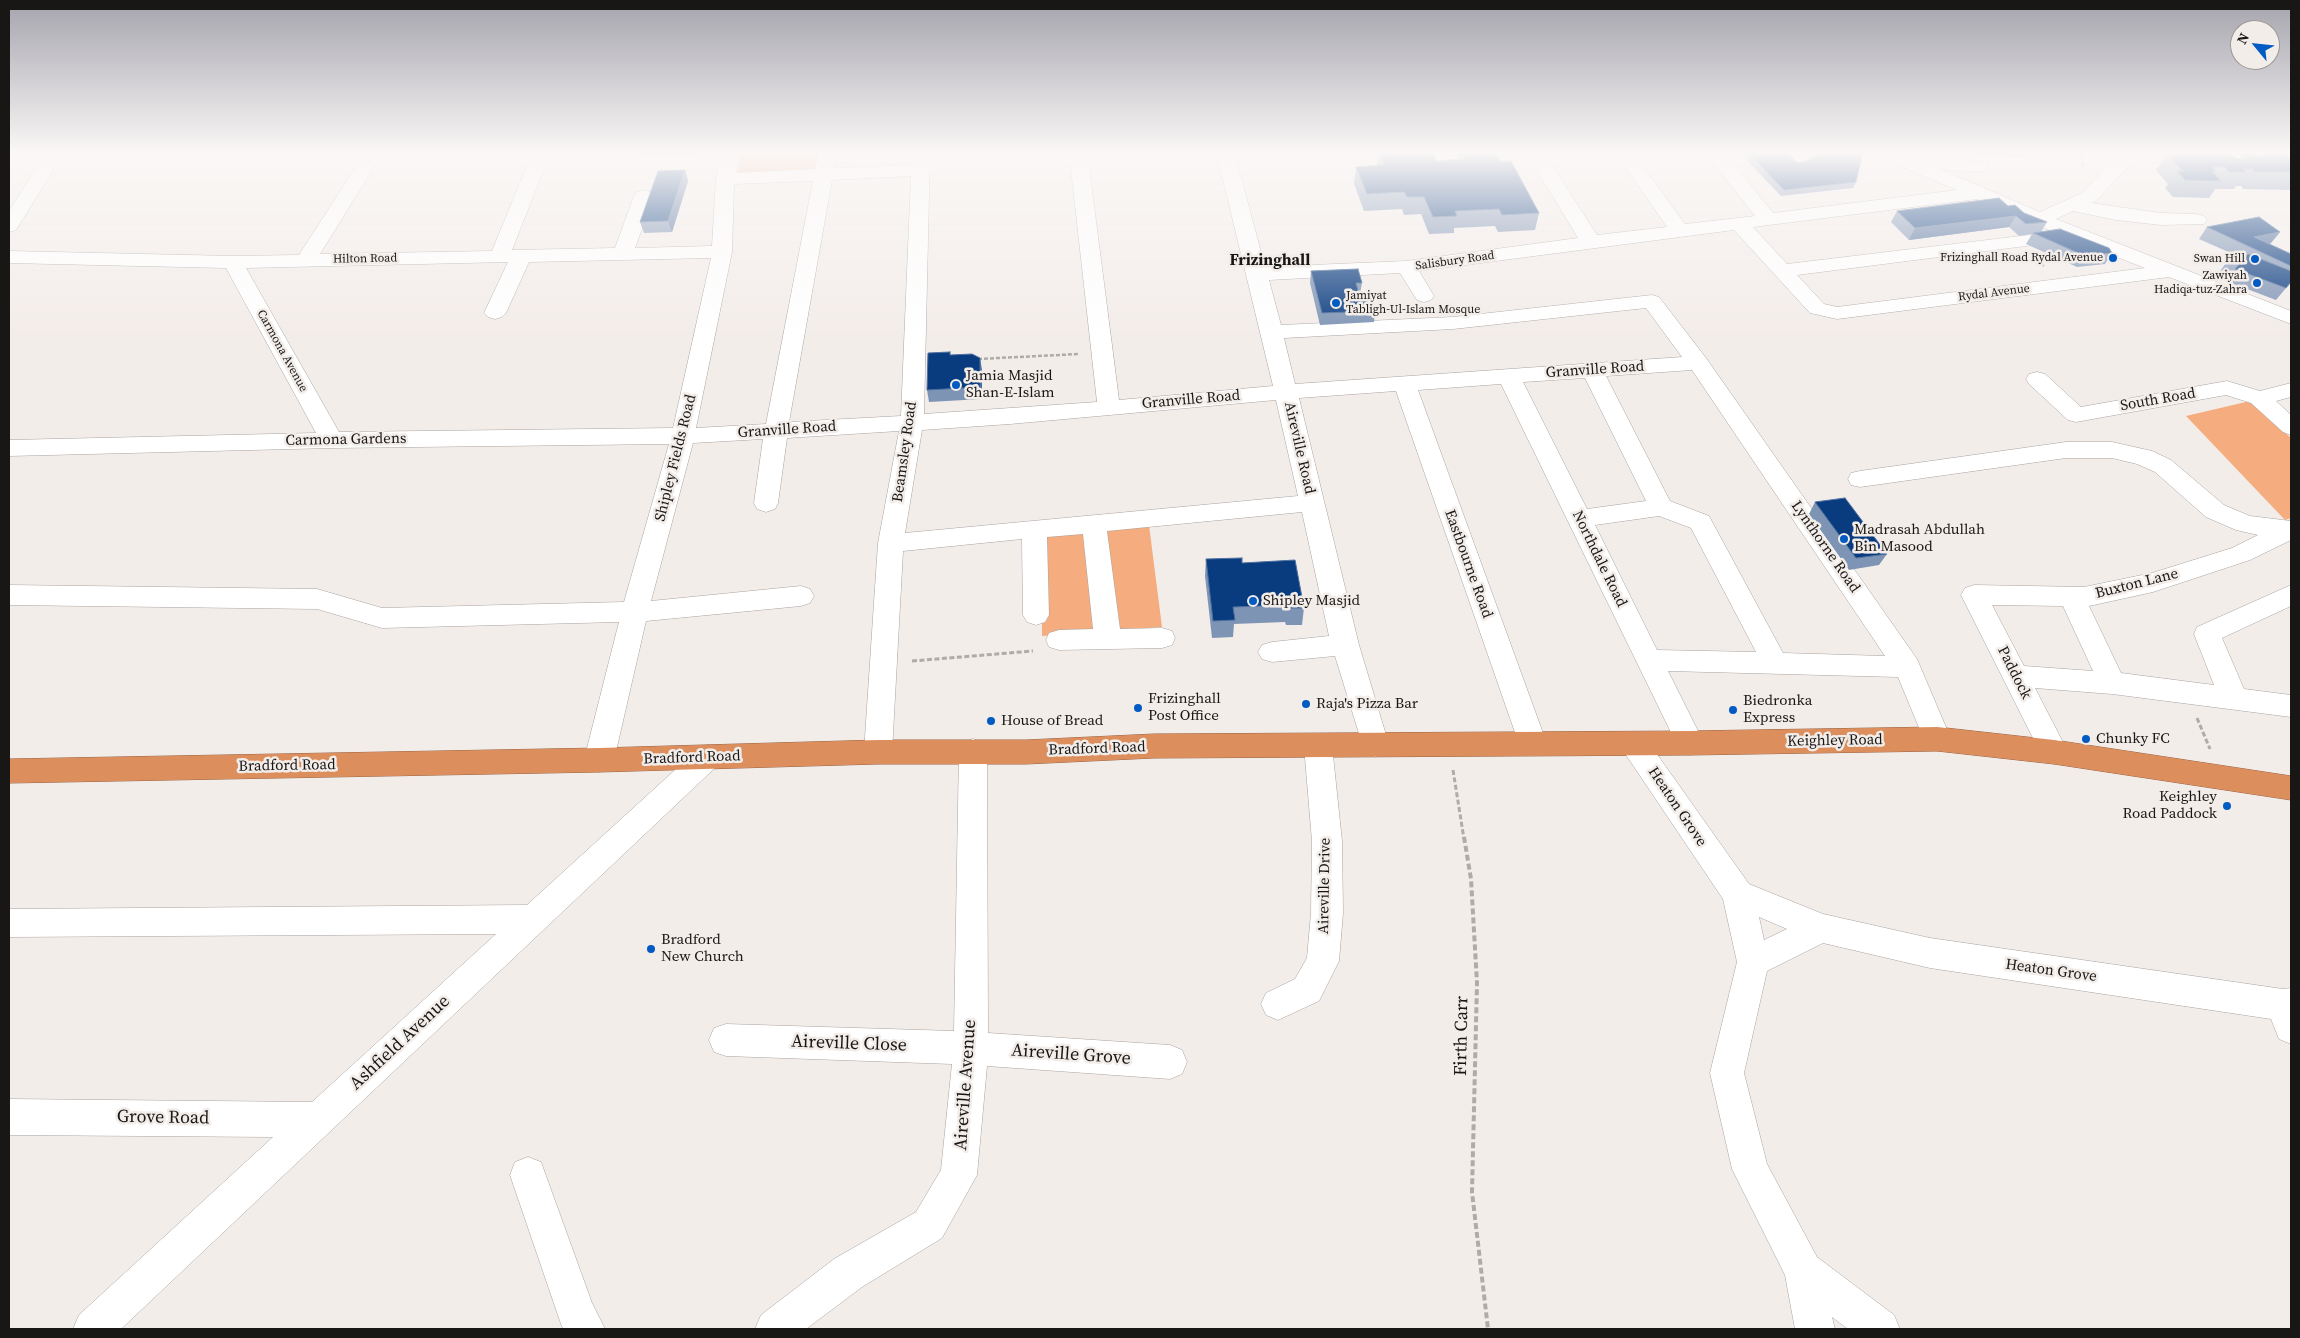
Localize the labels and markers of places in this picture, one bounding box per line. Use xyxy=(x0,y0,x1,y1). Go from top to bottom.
place label: Frizinghall Road Rydal Avenue xyxy=(1940,251,2103,265)
marker: Frizinghall Road Rydal Avenue xyxy=(2107,252,2119,264)
place label: Swan Hill xyxy=(2194,252,2245,266)
marker: Swan Hill xyxy=(2249,253,2261,265)
place label: Zawiyah Hadiqa-tuz-Zahra xyxy=(2154,269,2247,297)
marker: Zawiyah Hadiqa-tuz-Zahra xyxy=(2251,277,2263,289)
place label: Jamiyat Tabligh-Ul-Islam Mosque xyxy=(1346,289,1480,317)
marker: Jamiyat Tabligh-Ul-Islam Mosque xyxy=(1330,297,1342,309)
place label: Jamia Masjid Shan-E-Islam xyxy=(966,367,1055,402)
marker: Jamia Masjid Shan-E-Islam xyxy=(950,379,962,391)
place label: Madrasah Abdullah Bin Masood xyxy=(1854,521,1985,556)
marker: Madrasah Abdullah Bin Masood xyxy=(1838,533,1850,545)
place label: Shipley Masjid xyxy=(1263,592,1360,610)
marker: Shipley Masjid xyxy=(1247,595,1259,607)
place label: Frizinghall Post Office xyxy=(1148,690,1221,725)
place label: Biedronka Express xyxy=(1743,692,1812,727)
place label: Raja's Pizza Bar xyxy=(1316,695,1418,713)
marker: Raja's Pizza Bar xyxy=(1300,698,1312,710)
marker: Frizinghall Post Office xyxy=(1132,702,1144,714)
marker: Biedronka Express xyxy=(1727,704,1739,716)
place label: House of Bread xyxy=(1001,712,1103,730)
marker: House of Bread xyxy=(985,715,997,727)
place label: Chunky FC xyxy=(2096,730,2170,748)
marker: Chunky FC xyxy=(2080,733,2092,745)
place label: Keighley Road Paddock xyxy=(2122,788,2217,823)
marker: Keighley Road Paddock xyxy=(2221,800,2233,812)
place label: Bradford New Church xyxy=(661,931,744,966)
marker: Bradford New Church xyxy=(645,943,657,955)

